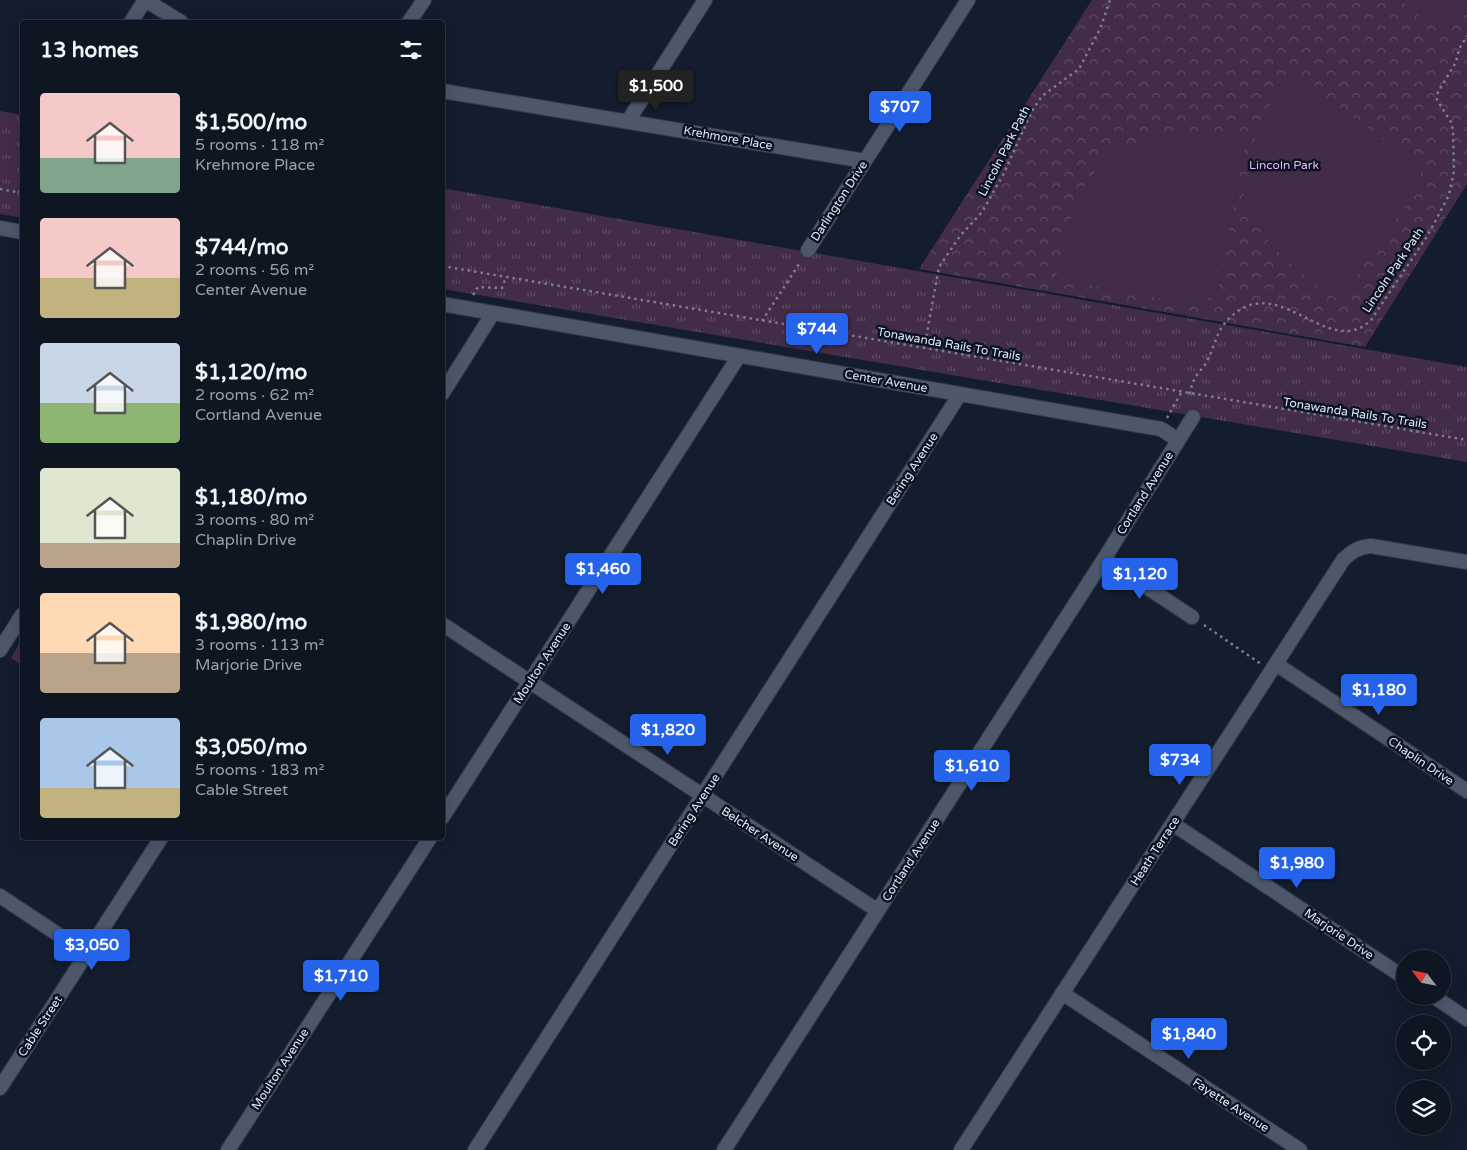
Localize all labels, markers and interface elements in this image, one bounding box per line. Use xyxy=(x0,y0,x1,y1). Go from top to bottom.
icon: filters xyxy=(397,36,425,64)
text: 13 homes xyxy=(40,38,139,63)
pin: $1,500 xyxy=(615,70,697,112)
text: $1,500 xyxy=(629,76,683,96)
pin: $707 xyxy=(870,90,930,133)
text: $707 xyxy=(880,97,920,117)
street label: Lincoln Park Path xyxy=(975,104,1033,198)
text: $1,500/mo xyxy=(195,110,307,135)
icon: home xyxy=(80,113,140,173)
street label: Krehmore Place xyxy=(682,123,774,153)
text: 5 rooms · 118 m² xyxy=(195,135,324,155)
text: Krehmore Place xyxy=(195,155,315,175)
street label: Darlington Drive xyxy=(808,158,870,244)
park label: Lincoln Park xyxy=(1249,158,1319,172)
street label: Lincoln Park Path xyxy=(1359,225,1427,315)
text: $744/mo xyxy=(195,235,289,260)
icon: home xyxy=(80,238,140,298)
text: 2 rooms · 56 m² xyxy=(195,260,314,280)
text: Center Avenue xyxy=(195,280,307,300)
pin: $744 xyxy=(787,312,847,355)
text: $744 xyxy=(797,319,837,339)
street label: Tonawanda Rails To Trails xyxy=(876,324,1022,364)
text: $1,120/mo xyxy=(195,360,307,385)
icon: home xyxy=(80,363,140,423)
street label: Center Avenue xyxy=(843,367,929,395)
text: 2 rooms · 62 m² xyxy=(195,385,314,405)
street label: Tonawanda Rails To Trails xyxy=(1282,395,1428,431)
text: Cortland Avenue xyxy=(195,405,322,425)
street label: Bering Avenue xyxy=(883,430,941,508)
street label: Cortland Avenue xyxy=(1114,449,1176,537)
text: $1,180/mo xyxy=(195,485,307,510)
icon: home xyxy=(80,488,140,548)
text: 3 rooms · 80 m² xyxy=(195,510,314,530)
text: Chaplin Drive xyxy=(195,530,296,550)
pin: $1,460 xyxy=(562,552,644,595)
pin: $1,120 xyxy=(1099,558,1181,600)
text: $1,460 xyxy=(576,559,630,579)
text: $1,120 xyxy=(1113,564,1167,584)
text: $1,980/mo xyxy=(195,610,307,635)
icon: home xyxy=(80,613,140,673)
street label: Moulton Avenue xyxy=(510,620,574,706)
text: 3 rooms · 113 m² xyxy=(195,635,324,655)
text: Marjorie Drive xyxy=(195,655,302,675)
pin: $1,180 xyxy=(1338,674,1420,716)
text: $1,180 xyxy=(1352,680,1406,700)
pin: $1,820 xyxy=(627,714,709,756)
text: $1,820 xyxy=(641,720,695,740)
street label: Chaplin Drive xyxy=(1386,734,1457,788)
text: $3,050/mo xyxy=(195,735,307,760)
icon: home xyxy=(80,738,140,798)
pin: $734 xyxy=(1150,744,1210,786)
pin: $1,610 xyxy=(931,750,1013,792)
text: $734 xyxy=(1160,750,1200,770)
text: $1,610 xyxy=(945,756,999,776)
text: 5 rooms · 183 m² xyxy=(195,760,324,780)
street label: Bering Avenue xyxy=(665,771,723,849)
text: Cable Street xyxy=(195,780,288,800)
street label: Belcher Avenue xyxy=(719,804,801,864)
street label: Heath Terrace xyxy=(1127,814,1183,888)
street label: Cortland Avenue xyxy=(879,816,943,904)
pin: $1,980 xyxy=(1256,846,1338,889)
text: $1,980 xyxy=(1270,853,1324,873)
street label: Marjorie Drive xyxy=(1302,906,1376,962)
pin: $3,050 xyxy=(51,928,133,971)
text: $3,050 xyxy=(65,935,119,955)
north arrow xyxy=(1396,950,1451,1005)
map controls xyxy=(1396,950,1451,1135)
pin: $1,710 xyxy=(300,960,382,1002)
text: $1,710 xyxy=(314,966,368,986)
street label: Cable Street xyxy=(15,993,65,1059)
button: locate xyxy=(1396,1015,1451,1070)
pin: $1,840 xyxy=(1148,1018,1230,1060)
text: $1,840 xyxy=(1162,1024,1216,1044)
street label: Moulton Avenue xyxy=(248,1026,312,1112)
street label: Fayette Avenue xyxy=(1190,1075,1272,1135)
button: layers xyxy=(1396,1080,1451,1135)

